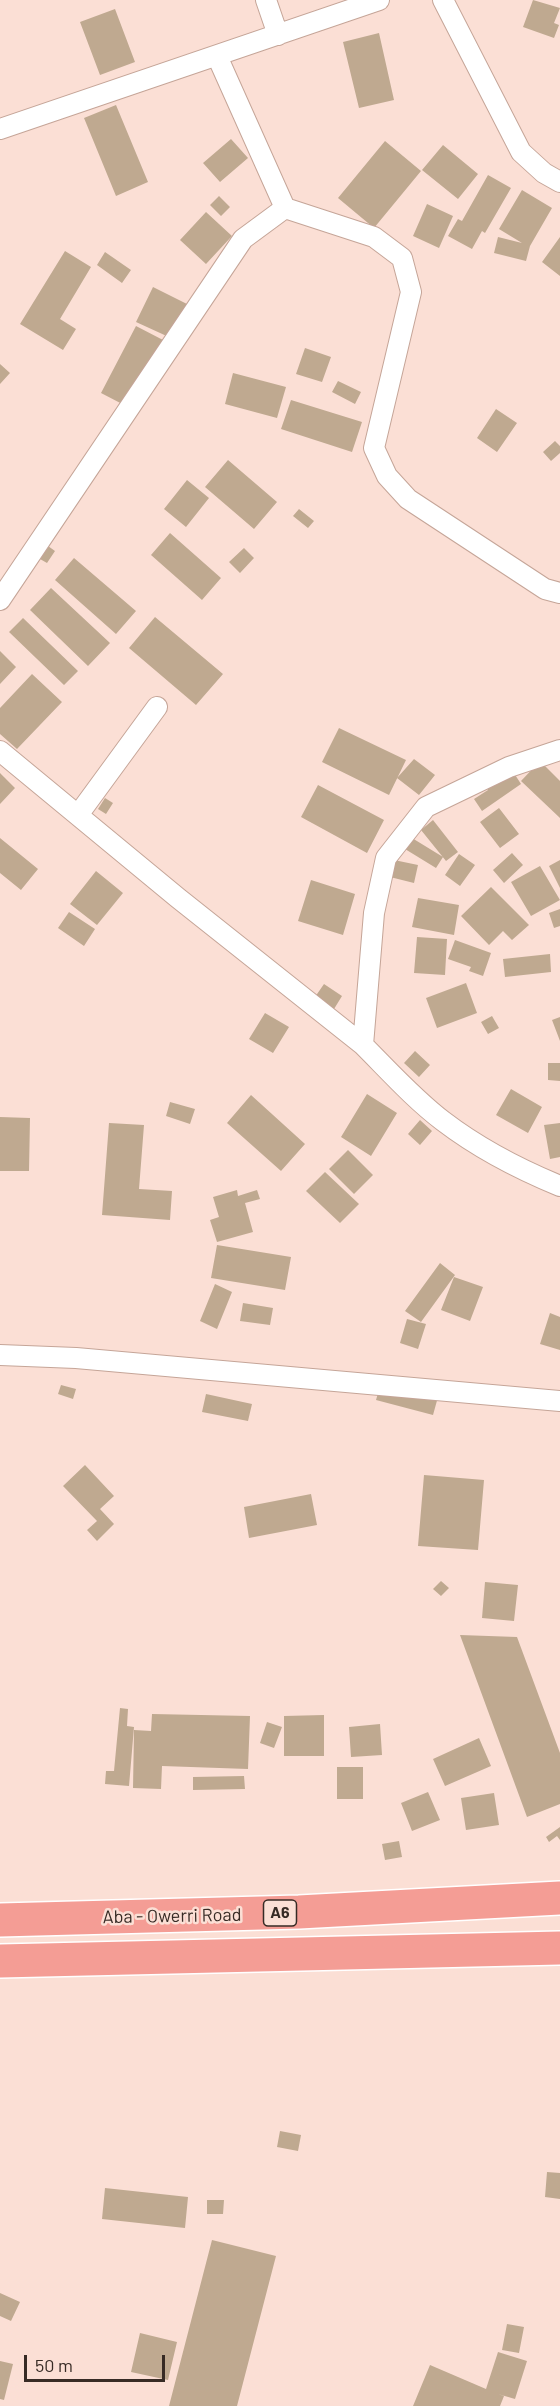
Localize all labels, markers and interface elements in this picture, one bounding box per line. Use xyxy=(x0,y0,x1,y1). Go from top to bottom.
road number: A6 xyxy=(264,1900,296,1926)
street label: Aba - Owerri Road xyxy=(102,1904,242,1928)
scale bar xyxy=(27,2343,168,2381)
text: 50 m xyxy=(35,2354,73,2376)

